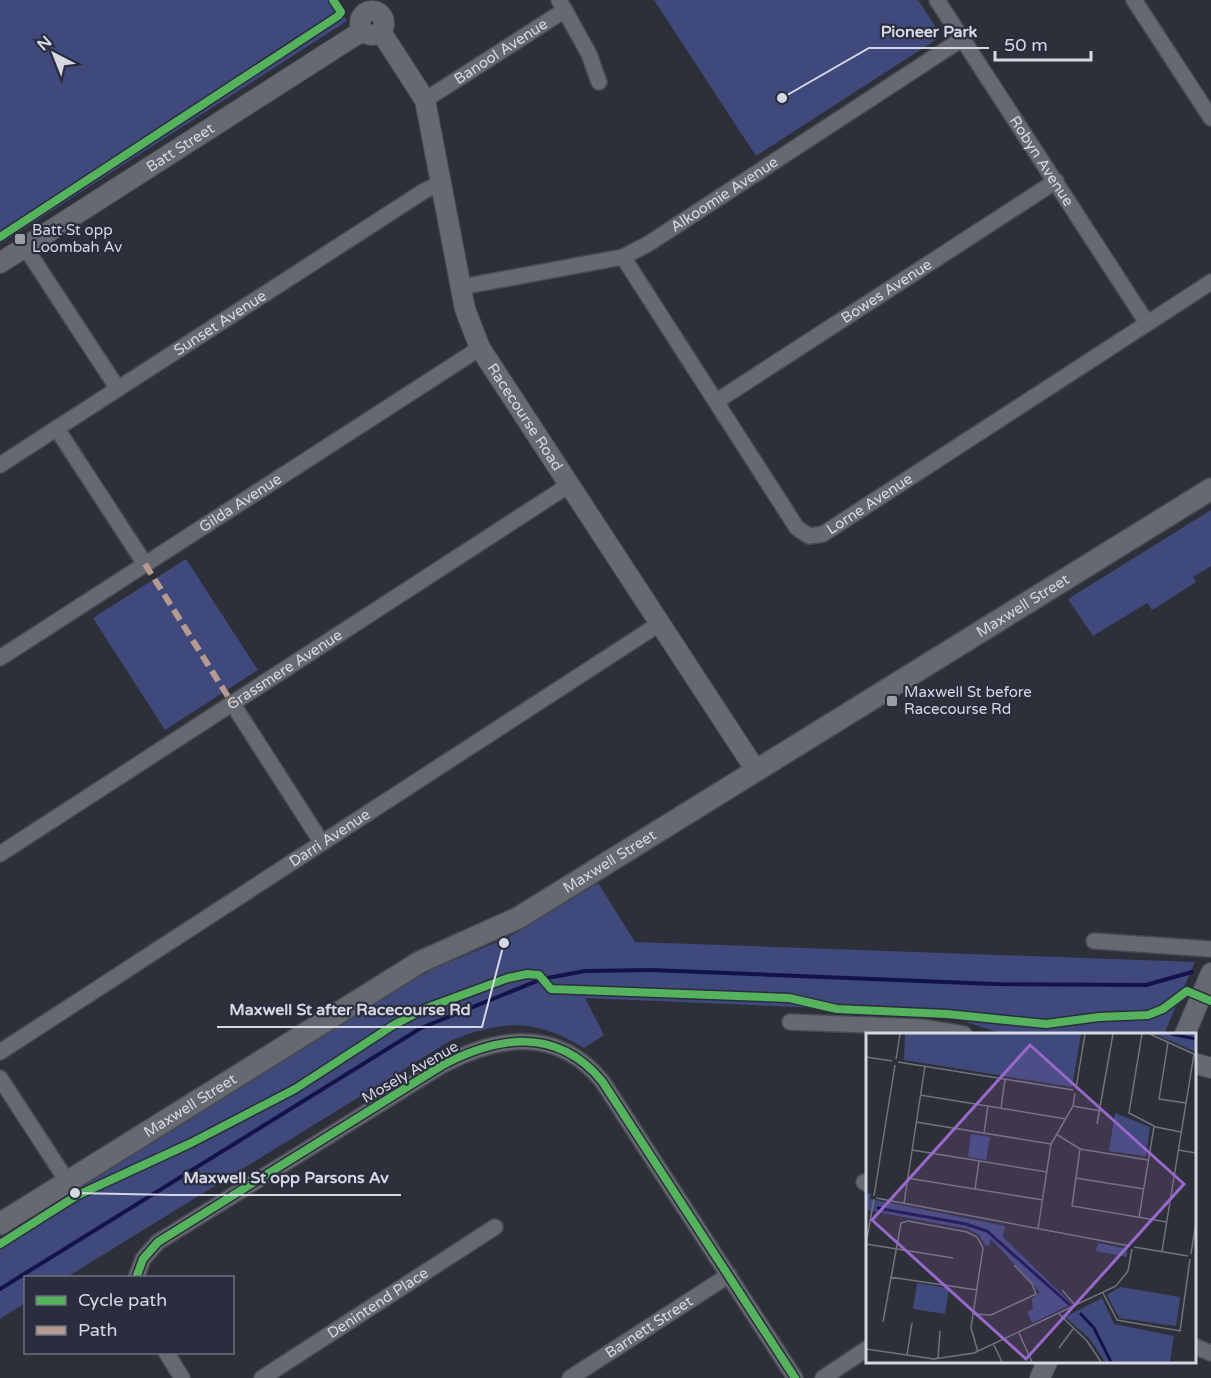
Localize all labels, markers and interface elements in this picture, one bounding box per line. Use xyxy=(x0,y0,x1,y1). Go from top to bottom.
callout: Pioneer Park xyxy=(869,14,989,48)
street label: Banool Avenue xyxy=(451,15,551,88)
text: Pioneer Park xyxy=(881,22,978,42)
north arrow xyxy=(24,24,84,84)
scale bar xyxy=(995,24,1091,62)
text: N xyxy=(33,32,56,55)
text: 50 m xyxy=(1004,34,1048,56)
street label: Robyn Avenue xyxy=(1006,112,1078,209)
street label: Batt Street xyxy=(143,119,218,176)
street label: Alkoomie Avenue xyxy=(667,153,781,236)
place label: Batt St opp Loombah Av xyxy=(32,221,122,256)
marker: Batt St opp Loombah Av xyxy=(13,232,27,246)
street label: Bowes Avenue xyxy=(838,255,935,327)
street label: Sunset Avenue xyxy=(170,286,270,359)
street label: Racecourse Road xyxy=(483,360,567,474)
street label: Lorne Avenue xyxy=(823,469,916,538)
street label: Gilda Avenue xyxy=(196,470,285,536)
street label: Maxwell Street xyxy=(973,570,1073,641)
street label: Grassmere Avenue xyxy=(223,626,345,714)
place label: Maxwell St before Racecourse Rd xyxy=(904,683,1032,718)
marker: Maxwell St before Racecourse Rd xyxy=(885,694,899,708)
street label: Darri Avenue xyxy=(286,805,373,871)
street label: Maxwell Street xyxy=(560,826,659,897)
callout: Maxwell St after Racecourse Rd xyxy=(217,993,482,1027)
text: Maxwell St after Racecourse Rd xyxy=(229,1000,471,1020)
inset map xyxy=(866,1033,1196,1363)
street label: Mosely Avenue xyxy=(359,1037,461,1107)
street label: Maxwell Street xyxy=(140,1070,240,1141)
callout: Maxwell St opp Parsons Av xyxy=(172,1161,401,1195)
text: Maxwell St opp Parsons Av xyxy=(183,1168,389,1188)
street label: Denintend Place xyxy=(324,1264,432,1342)
legend xyxy=(24,1276,234,1354)
text: Cycle path xyxy=(78,1289,167,1311)
street label: Barnett Street xyxy=(602,1292,696,1362)
text: Path xyxy=(78,1319,117,1341)

